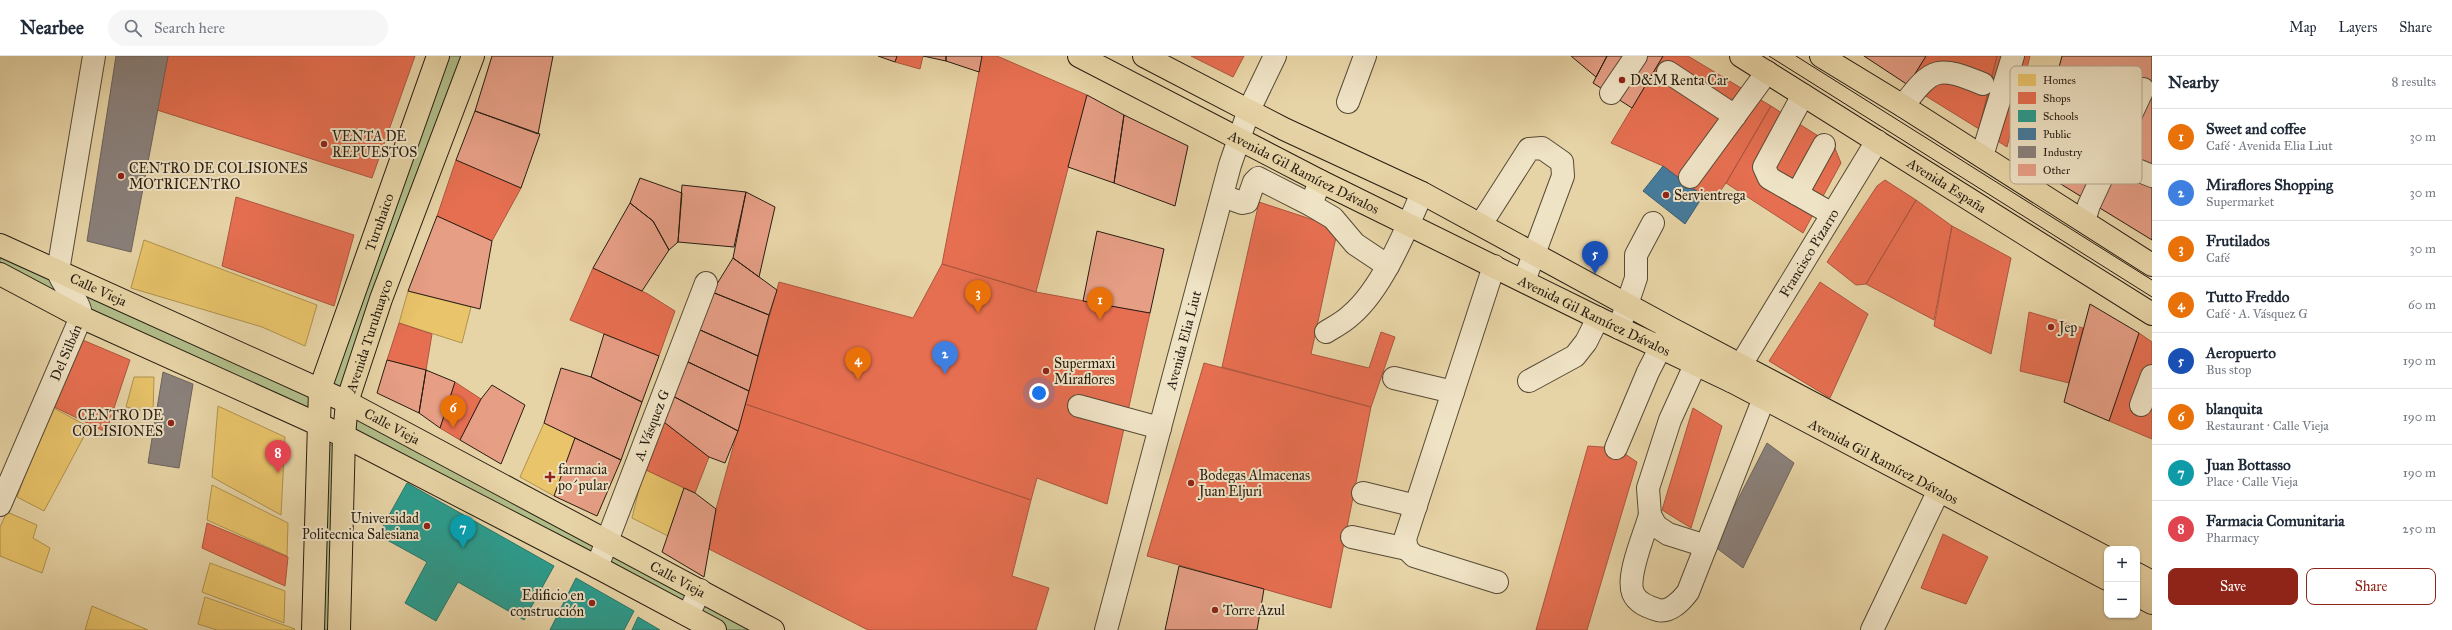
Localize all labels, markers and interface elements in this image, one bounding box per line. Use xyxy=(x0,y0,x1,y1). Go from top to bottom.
search box xyxy=(108,10,388,46)
text: Nearbee xyxy=(20,16,84,39)
icon: search xyxy=(122,17,144,39)
text: Search here xyxy=(154,19,225,37)
text: Map xyxy=(2289,19,2317,36)
text: Layers xyxy=(2339,19,2377,36)
text: Share xyxy=(2399,19,2432,36)
legend xyxy=(2010,66,2142,184)
place label: D&M Renta Car xyxy=(1630,72,1729,89)
text: Nearby xyxy=(2168,72,2219,93)
text: Homes xyxy=(2043,74,2076,87)
text: 8 results xyxy=(2392,74,2436,90)
marker: D&M Renta Car xyxy=(1617,75,1627,85)
text: Shops xyxy=(2043,92,2071,105)
text: Schools xyxy=(2043,110,2078,123)
text: Sweet and coffee xyxy=(2206,120,2306,138)
street label: Avenida Gil Ramírez Dávalos xyxy=(1224,127,1382,218)
place label: VENTA DE REPUESTOS xyxy=(331,128,417,161)
text: Public xyxy=(2043,128,2071,141)
text: 1 xyxy=(2178,129,2184,145)
text: 30 m xyxy=(2410,129,2436,145)
text: Café · Avenida Elia Liut xyxy=(2206,138,2333,154)
marker: VENTA DE REPUESTOS xyxy=(319,139,329,149)
text: Industry xyxy=(2043,146,2083,159)
street label: Avenida España xyxy=(1903,154,1989,217)
place label: CENTRO DE COLISIONES MOTRICENTRO xyxy=(129,160,308,193)
text: Other xyxy=(2043,164,2071,177)
marker: CENTRO DE COLISIONES MOTRICENTRO xyxy=(116,171,126,181)
text: Miraflores Shopping xyxy=(2206,176,2333,194)
text: 2 xyxy=(2178,185,2184,201)
text: 30 m xyxy=(2410,185,2436,201)
place label: Servientrega xyxy=(1674,187,1746,204)
marker: Servientrega xyxy=(1661,190,1671,200)
street label: Turuhaico xyxy=(361,191,398,254)
text: Supermarket xyxy=(2206,194,2274,210)
street label: Francisco Pizarro xyxy=(1776,206,1843,300)
text: Frutilados xyxy=(2206,232,2270,250)
pin: 5 xyxy=(1582,241,1608,274)
text: 3 xyxy=(2178,241,2184,257)
text: 30 m xyxy=(2410,241,2436,257)
text: Café xyxy=(2206,250,2230,266)
street label: Calle Vieja xyxy=(67,270,129,310)
street label: Avenida Gil Ramírez Dávalos xyxy=(1514,272,1673,360)
street label: Avenida Turuhuayco xyxy=(342,277,397,396)
pin: 3 xyxy=(965,280,991,313)
pin: 1 xyxy=(1087,287,1113,320)
text: Tutto Freddo xyxy=(2206,288,2290,306)
street label: Avenida Elia Liut xyxy=(1162,289,1205,393)
text: 4 xyxy=(2177,297,2185,313)
text: 60 m xyxy=(2408,297,2436,313)
text: Café · A. Vásquez G xyxy=(2206,306,2308,322)
place label: Jep xyxy=(2057,319,2077,337)
street label: Del Silbán xyxy=(47,322,86,384)
marker: Jep xyxy=(2046,322,2056,332)
pin: 2 xyxy=(932,341,958,374)
text: Aeropuerto xyxy=(2206,344,2276,362)
pin: 4 xyxy=(845,347,871,380)
text: 5 xyxy=(2178,353,2184,369)
text: 190 m xyxy=(2403,353,2436,369)
place label: Supermaxi Miraflores xyxy=(1054,355,1116,388)
text: Bus stop xyxy=(2206,362,2252,378)
marker: Supermaxi Miraflores xyxy=(1041,366,1051,376)
your location xyxy=(1029,383,1049,403)
street label: A. Vásquez G xyxy=(630,387,673,464)
pin: 6 xyxy=(440,395,466,428)
text: blanquita xyxy=(2206,400,2263,418)
street label: Calle Vieja xyxy=(361,405,423,448)
place label: CENTRO DE COLISIONES xyxy=(72,407,163,440)
text: 6 xyxy=(2178,409,2184,425)
text: 190 m xyxy=(2403,409,2436,425)
street label: Avenida Gil Ramírez Dávalos xyxy=(1805,415,1961,508)
marker: CENTRO DE COLISIONES xyxy=(166,418,176,428)
text: Restaurant · Calle Vieja xyxy=(2206,418,2329,434)
pin: 8 xyxy=(265,440,291,473)
text: Juan Bottasso xyxy=(2206,456,2291,474)
place label: farmacia po´pular xyxy=(557,461,609,494)
text: 7 xyxy=(2178,465,2184,481)
text: 190 m xyxy=(2403,465,2436,481)
place label: Bodegas Almacenas Juan Eljuri xyxy=(1197,467,1310,501)
marker: farmacia po´pular xyxy=(545,472,555,482)
text: Place · Calle Vieja xyxy=(2206,474,2298,490)
marker: Bodegas Almacenas Juan Eljuri xyxy=(1186,478,1196,488)
place label: Universidad Politecnica Salesiana xyxy=(302,510,419,543)
text: Farmacia Comunitaria xyxy=(2206,512,2345,530)
pin: 7 xyxy=(450,515,476,548)
marker: Universidad Politecnica Salesiana xyxy=(422,521,432,531)
text: 8 xyxy=(2178,521,2184,537)
text: 250 m xyxy=(2402,521,2436,537)
text: Pharmacy xyxy=(2206,530,2259,546)
map controls xyxy=(2104,546,2140,618)
button: + xyxy=(2104,546,2140,582)
street label: Calle Vieja xyxy=(647,558,708,601)
button: Save xyxy=(2168,568,2298,605)
button: Share xyxy=(2306,568,2436,605)
button: − xyxy=(2104,582,2140,618)
place label: Edificio en construcción xyxy=(510,587,584,620)
marker: Edificio en construcción xyxy=(587,598,597,608)
place label: Torre Azul xyxy=(1223,602,1285,619)
marker: Torre Azul xyxy=(1210,605,1220,615)

